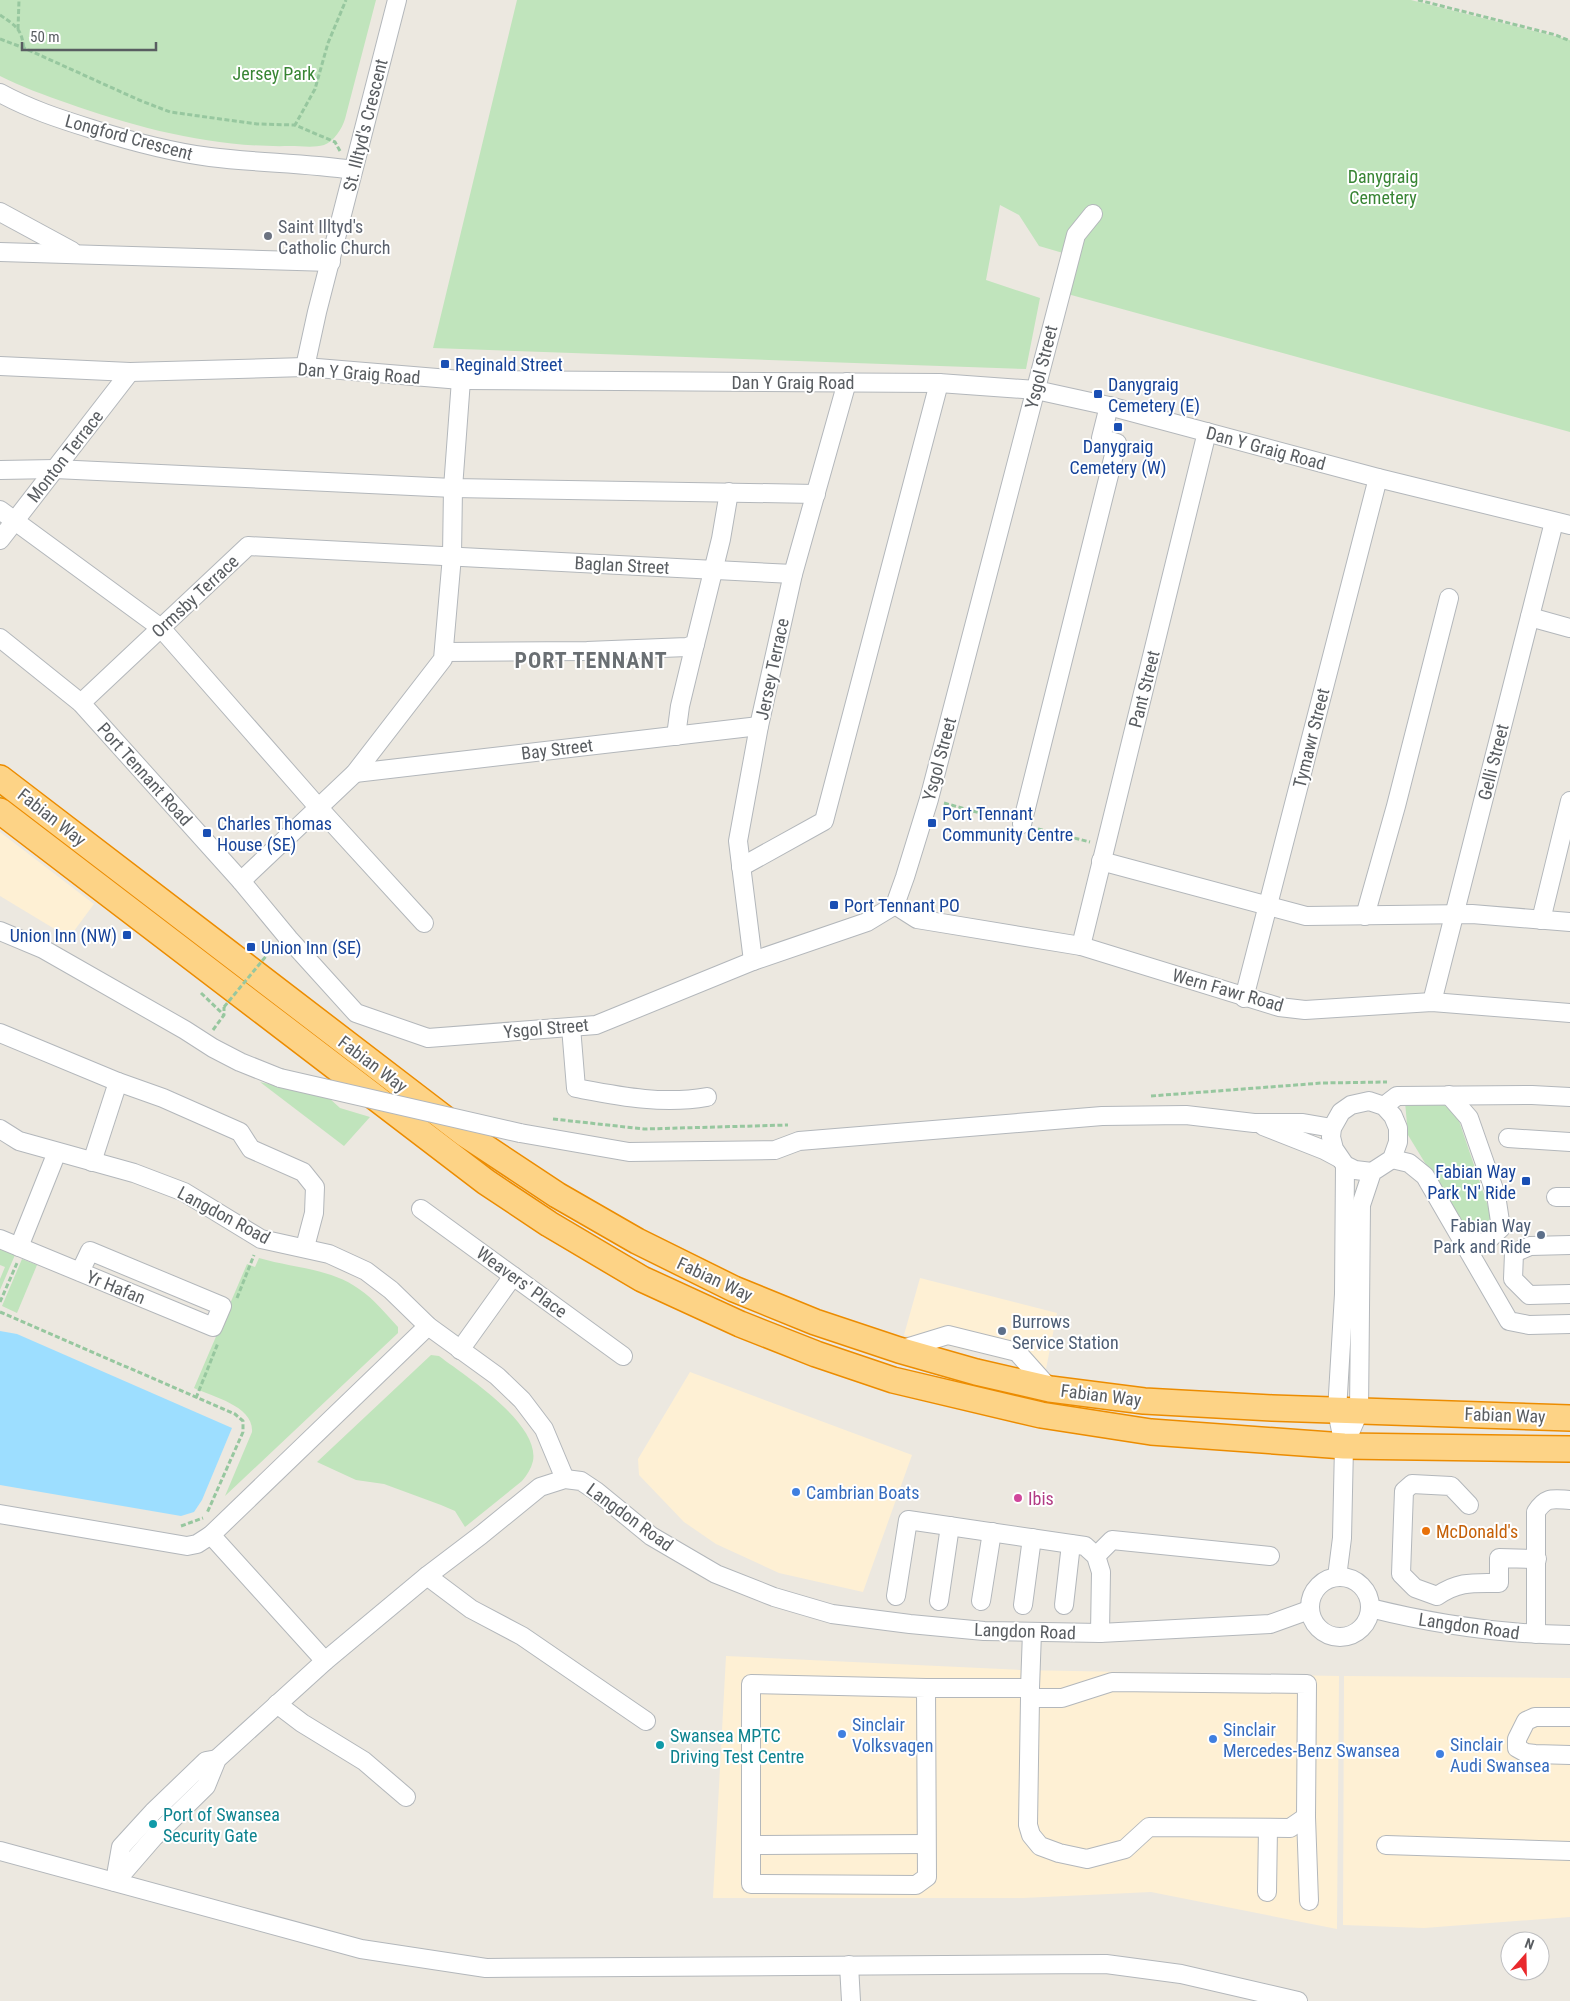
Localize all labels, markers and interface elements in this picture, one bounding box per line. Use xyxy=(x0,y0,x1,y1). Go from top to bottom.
scale bar xyxy=(22,20,156,52)
text: 50 m xyxy=(30,28,60,46)
street label: St. Illtyd's Crescent xyxy=(338,57,392,193)
park label: Jersey Park xyxy=(233,63,315,84)
street label: Longford Crescent xyxy=(63,110,195,164)
park label: Danygraig Cemetery xyxy=(1348,166,1418,208)
place label: Saint Illtyd's Catholic Church xyxy=(278,216,391,258)
marker: Saint Illtyd's Catholic Church xyxy=(262,230,274,242)
street label: Ysgol Street xyxy=(1020,323,1062,411)
place label: Reginald Street xyxy=(455,354,563,375)
street label: Dan Y Graig Road xyxy=(297,358,421,388)
marker: Reginald Street xyxy=(439,358,451,370)
street label: Dan Y Graig Road xyxy=(732,372,855,393)
place label: Danygraig Cemetery (E) xyxy=(1108,374,1200,417)
marker: Danygraig Cemetery (E) xyxy=(1092,388,1104,400)
street label: Monton Terrace xyxy=(23,406,107,506)
marker: Danygraig Cemetery (W) xyxy=(1112,421,1124,433)
street label: Dan Y Graig Road xyxy=(1204,422,1328,474)
place label: Danygraig Cemetery (W) xyxy=(1069,436,1167,479)
street label: Ormsby Terrace xyxy=(147,550,243,642)
street label: Baglan Street xyxy=(574,552,670,578)
street label: Jersey Terrace xyxy=(751,616,793,722)
district label: PORT TENNANT xyxy=(514,648,668,673)
street label: Pant Street xyxy=(1124,648,1164,730)
street label: Tymawr Street xyxy=(1288,686,1334,790)
street label: Ysgol Street xyxy=(918,715,960,803)
street label: Port Tennant Road xyxy=(93,718,197,830)
street label: Gelli Street xyxy=(1473,722,1513,802)
street label: Bay Street xyxy=(520,734,594,764)
street label: Fabian Way xyxy=(14,784,91,850)
place label: Port Tennant Community Centre xyxy=(942,803,1073,845)
place label: Charles Thomas House (SE) xyxy=(217,813,332,856)
marker: Port Tennant Community Centre xyxy=(926,817,938,829)
marker: Charles Thomas House (SE) xyxy=(201,827,213,839)
place label: Port Tennant PO xyxy=(844,895,960,916)
marker: Port Tennant PO xyxy=(828,899,840,911)
place label: Union Inn (NW) xyxy=(10,925,117,947)
marker: Union Inn (NW) xyxy=(121,929,133,941)
place label: Union Inn (SE) xyxy=(261,937,362,959)
marker: Union Inn (SE) xyxy=(245,941,257,953)
street label: Wern Fawr Road xyxy=(1170,964,1286,1016)
street label: Ysgol Street xyxy=(502,1014,590,1042)
street label: Fabian Way xyxy=(334,1031,412,1097)
place label: Fabian Way Park 'N' Ride xyxy=(1427,1161,1516,1203)
marker: Fabian Way Park 'N' Ride xyxy=(1520,1175,1532,1187)
street label: Langdon Road xyxy=(174,1182,274,1248)
place label: Fabian Way Park and Ride xyxy=(1433,1215,1531,1257)
marker: Fabian Way Park and Ride xyxy=(1535,1229,1547,1241)
street label: Weavers' Place xyxy=(473,1242,571,1322)
street label: Fabian Way xyxy=(674,1252,757,1306)
street label: Yr Hafan xyxy=(84,1266,148,1308)
place label: Burrows Service Station xyxy=(1012,1311,1119,1353)
marker: Burrows Service Station xyxy=(996,1325,1008,1337)
street label: Fabian Way xyxy=(1060,1380,1143,1410)
street label: Fabian Way xyxy=(1464,1403,1546,1427)
street label: Langdon Road xyxy=(583,1479,677,1555)
place label: Cambrian Boats xyxy=(806,1482,919,1503)
marker: Cambrian Boats xyxy=(790,1486,802,1498)
place label: Ibis xyxy=(1028,1488,1054,1509)
marker: Ibis xyxy=(1012,1492,1024,1504)
place label: McDonald's xyxy=(1436,1521,1518,1542)
marker: McDonald's xyxy=(1420,1525,1432,1537)
street label: Langdon Road xyxy=(1417,1609,1521,1643)
street label: Langdon Road xyxy=(974,1619,1076,1643)
place label: Sinclair Volksvagen xyxy=(852,1714,933,1756)
place label: Sinclair Mercedes-Benz Swansea xyxy=(1223,1719,1400,1761)
place label: Swansea MPTC Driving Test Centre xyxy=(670,1725,804,1767)
marker: Sinclair Volksvagen xyxy=(836,1728,848,1740)
marker: Sinclair Mercedes-Benz Swansea xyxy=(1207,1733,1219,1745)
place label: Sinclair Audi Swansea xyxy=(1450,1734,1550,1776)
marker: Swansea MPTC Driving Test Centre xyxy=(654,1739,666,1751)
marker: Sinclair Audi Swansea xyxy=(1434,1748,1446,1760)
place label: Port of Swansea Security Gate xyxy=(163,1804,280,1846)
marker: Port of Swansea Security Gate xyxy=(147,1818,159,1830)
north arrow xyxy=(1500,1931,1550,1981)
text: N xyxy=(1523,1935,1536,1953)

